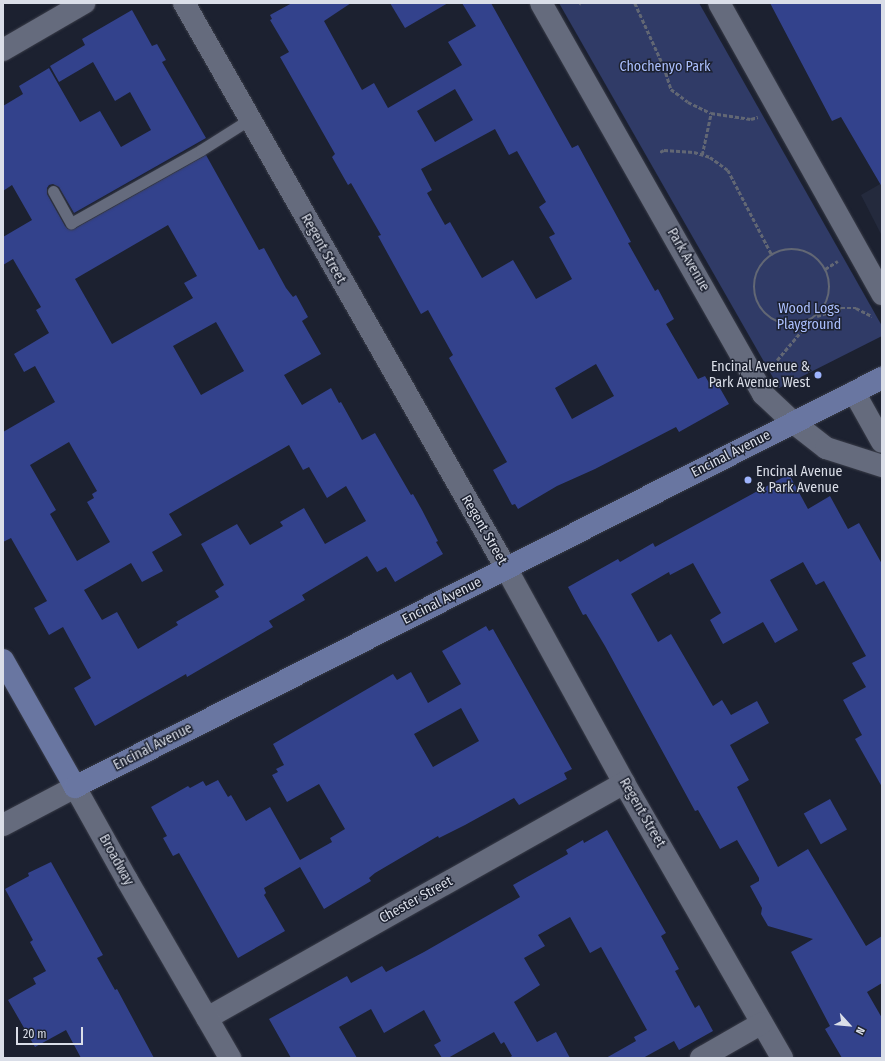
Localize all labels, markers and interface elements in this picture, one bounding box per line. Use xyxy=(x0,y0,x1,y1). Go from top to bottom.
park label: Chochenyo Park xyxy=(620,59,710,75)
street label: Regent Street xyxy=(297,211,349,287)
street label: Park Avenue xyxy=(663,225,713,295)
park label: Wood Logs Playground xyxy=(777,301,841,334)
place label: Encinal Avenue & Park Avenue West xyxy=(709,359,810,392)
marker: Encinal Avenue & Park Avenue West xyxy=(813,370,823,380)
street label: Encinal Avenue xyxy=(689,427,773,481)
place label: Encinal Avenue & Park Avenue xyxy=(756,464,842,496)
marker: Encinal Avenue & Park Avenue xyxy=(743,475,753,485)
street label: Regent Street xyxy=(457,492,511,568)
street label: Encinal Avenue xyxy=(400,574,484,628)
street label: Encinal Avenue xyxy=(111,720,195,774)
street label: Regent Street xyxy=(615,775,669,851)
street label: Broadway xyxy=(95,832,137,888)
street label: Chester Street xyxy=(376,873,456,927)
north arrow xyxy=(829,1005,869,1045)
scale bar xyxy=(18,1019,85,1045)
text: N xyxy=(853,1025,867,1037)
text: 20 m xyxy=(23,1027,47,1041)

